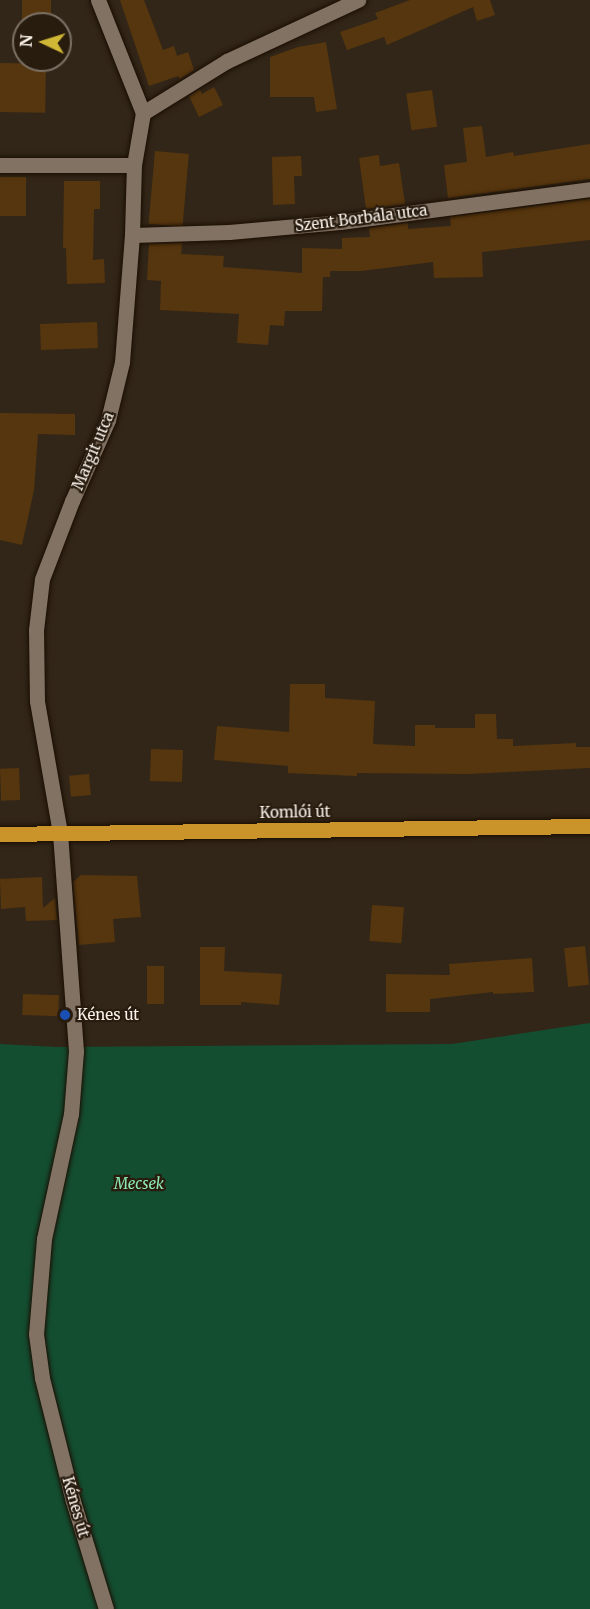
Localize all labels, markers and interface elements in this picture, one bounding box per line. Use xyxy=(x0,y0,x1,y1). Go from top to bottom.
north arrow xyxy=(12,12,72,72)
text: N xyxy=(16,34,36,48)
street label: Szent Borbála utca xyxy=(294,201,428,235)
street label: Margit utca xyxy=(69,409,117,493)
street label: Komlói út xyxy=(259,802,331,822)
place label: Kénes út xyxy=(77,1006,139,1024)
marker: Kénes út xyxy=(58,1008,72,1022)
park label: Mecsek xyxy=(114,1175,164,1193)
street label: Kénes út xyxy=(59,1475,93,1539)

